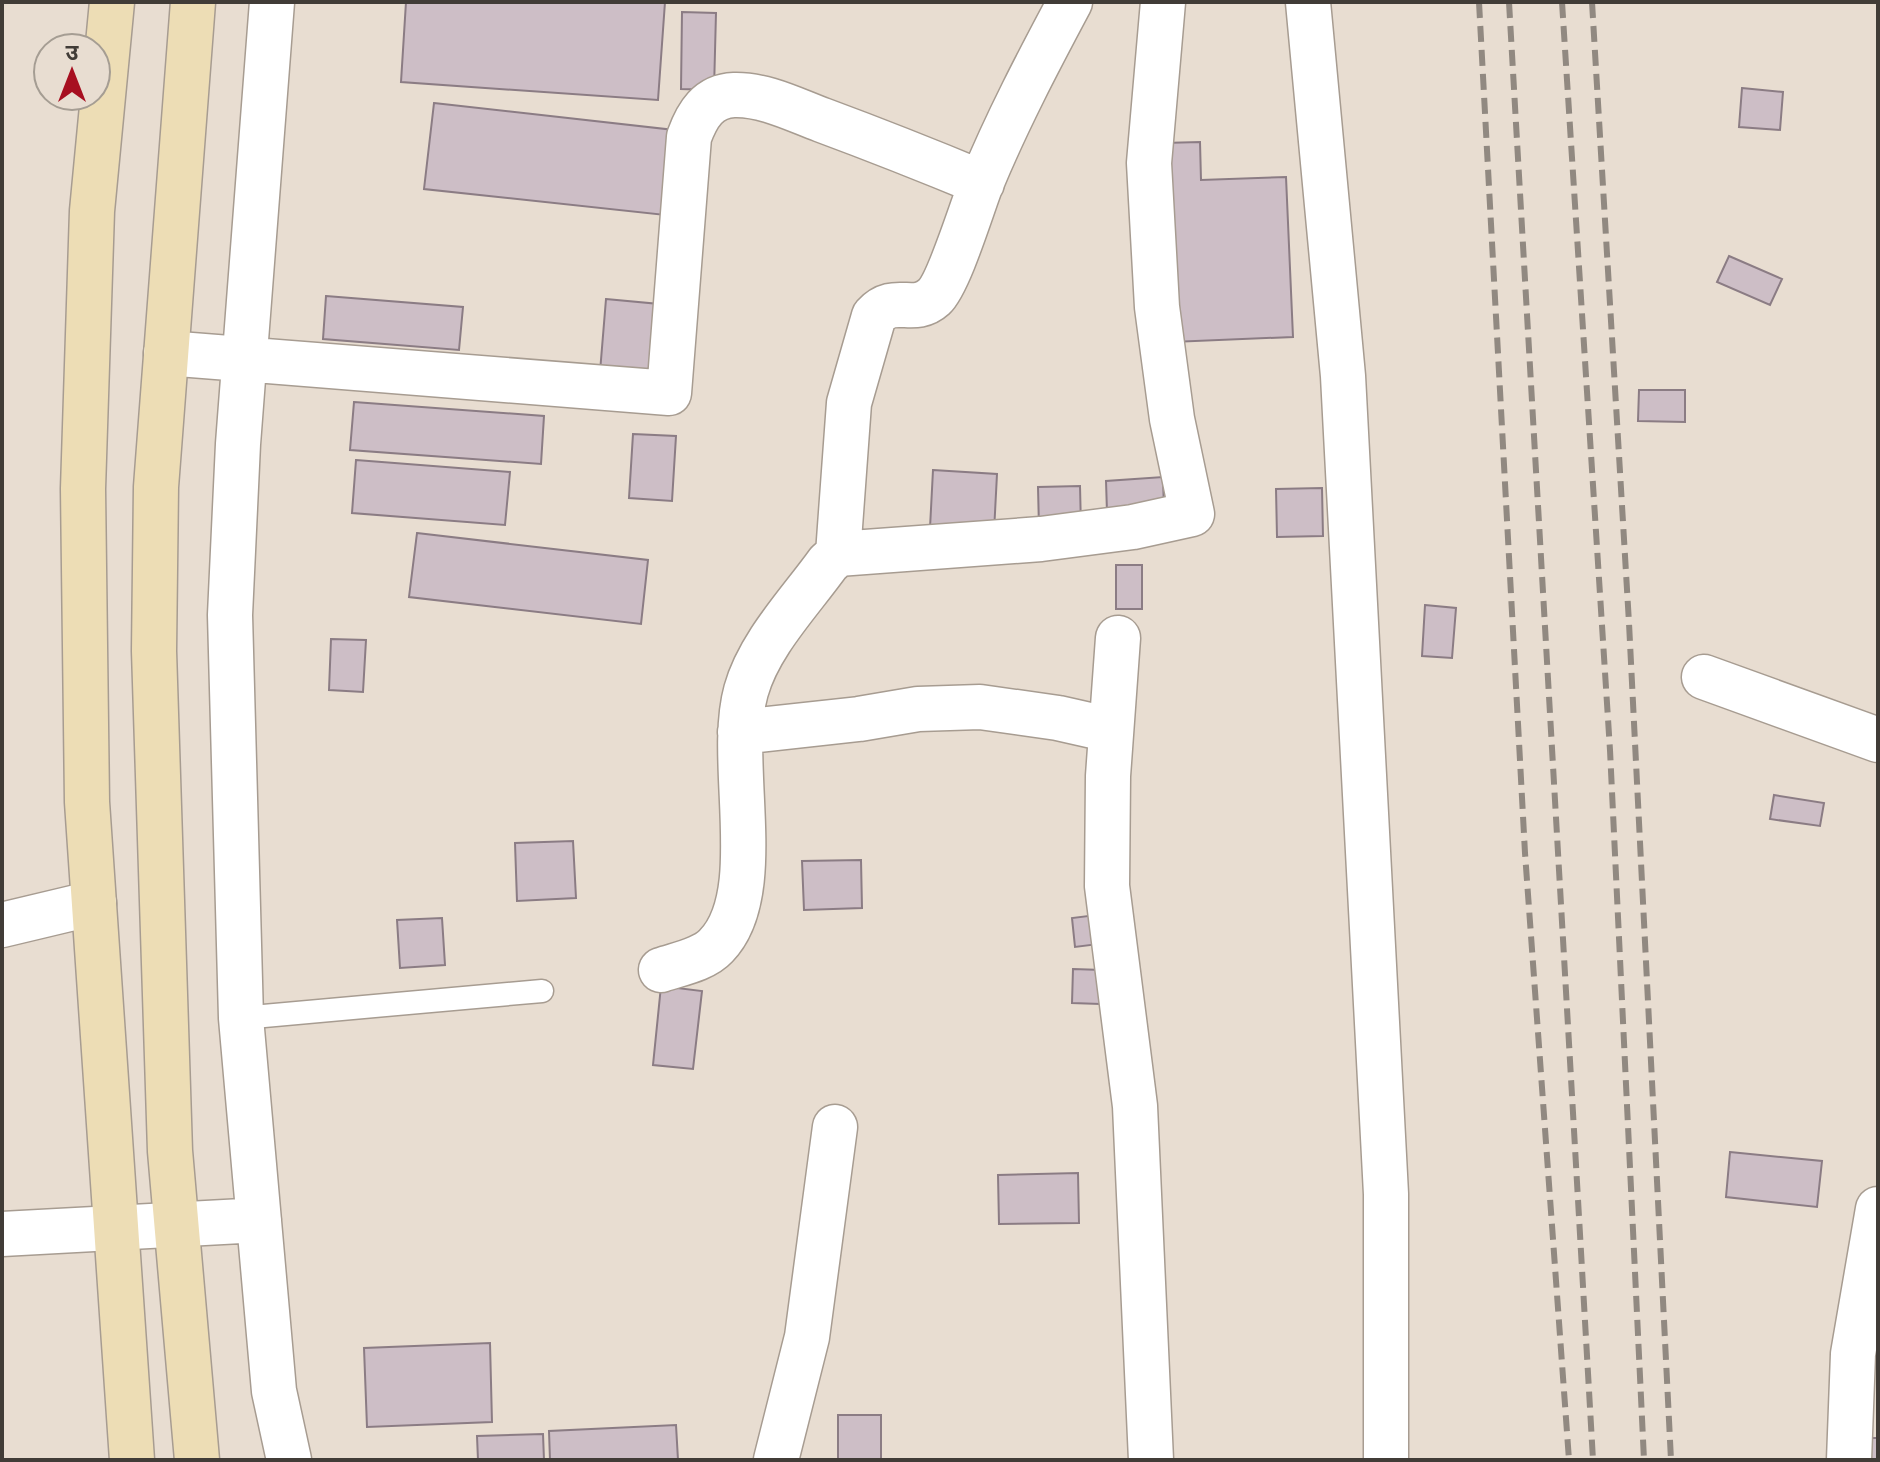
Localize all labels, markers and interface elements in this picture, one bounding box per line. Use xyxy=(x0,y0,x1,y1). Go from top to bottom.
north arrow xyxy=(32,32,112,112)
text: उ xyxy=(66,39,80,66)

